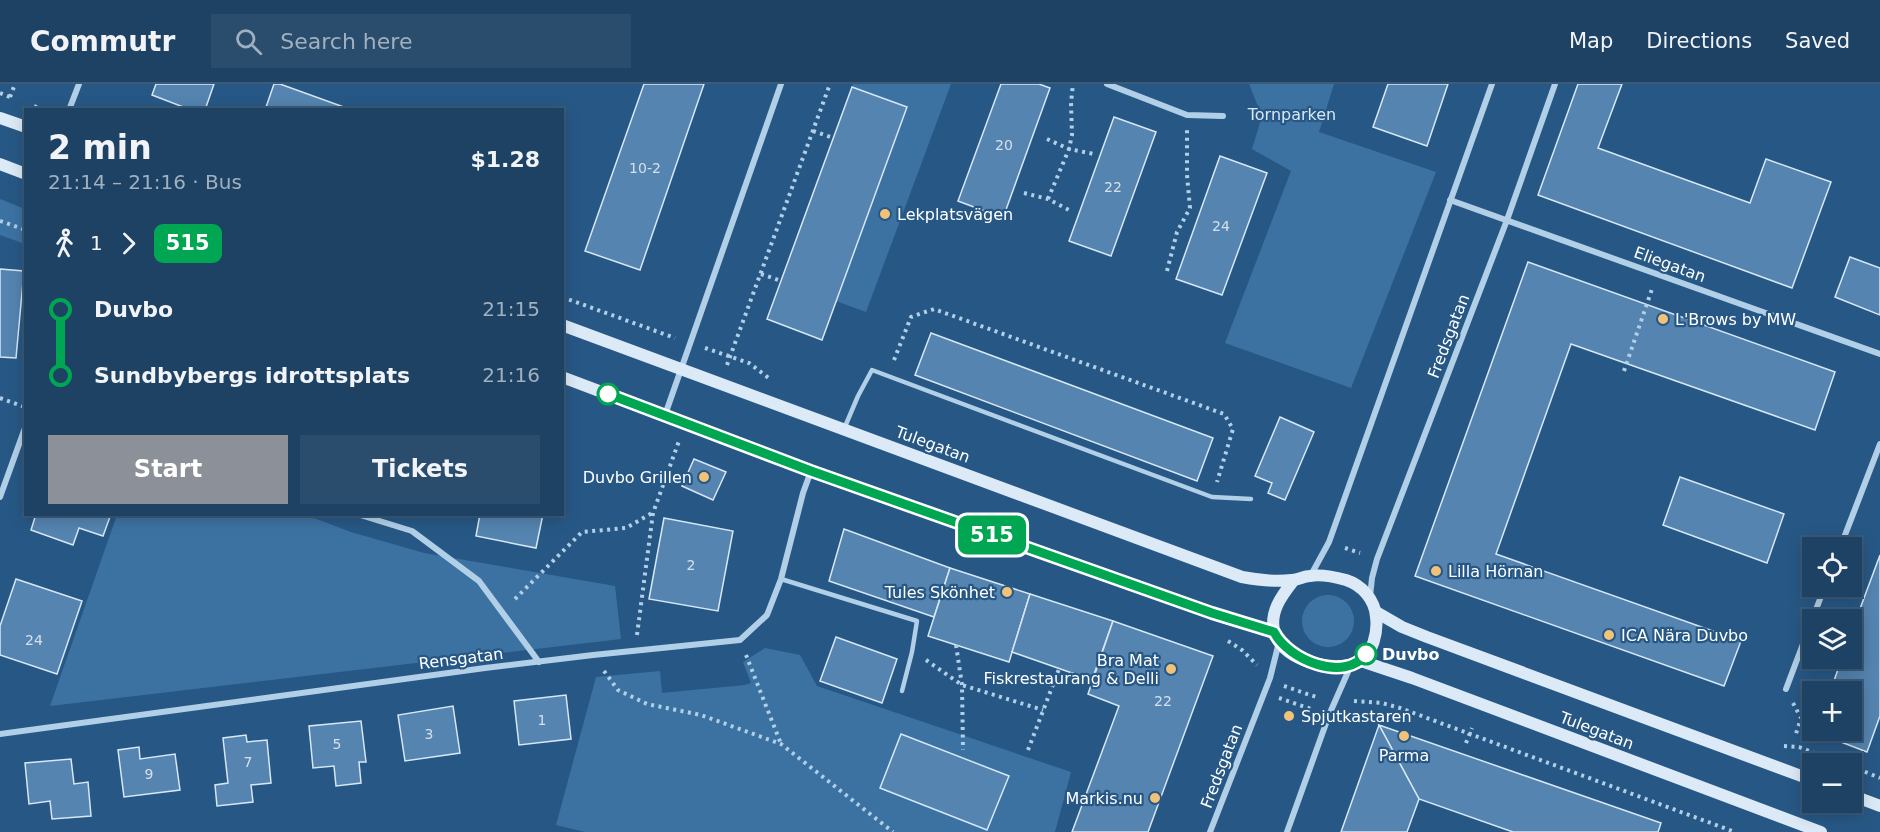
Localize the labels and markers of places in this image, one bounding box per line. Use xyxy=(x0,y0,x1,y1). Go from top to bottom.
place label: Lekplatsvägen xyxy=(897,205,1013,224)
marker: Lekplatsvägen xyxy=(878,207,892,221)
place label: L'Brows by MW xyxy=(1675,310,1796,329)
marker: L'Brows by MW xyxy=(1656,312,1670,326)
unlabelled marker xyxy=(597,383,619,405)
place label: Duvbo Grillen xyxy=(583,468,692,487)
marker: Duvbo Grillen xyxy=(697,470,711,484)
place label: Lilla Hörnan xyxy=(1448,562,1543,581)
marker: Lilla Hörnan xyxy=(1429,564,1443,578)
place label: Tules Skönhet xyxy=(884,583,995,602)
marker: Tules Skönhet xyxy=(1000,585,1014,599)
place label: ICA Nära Duvbo xyxy=(1621,626,1748,645)
marker: ICA Nära Duvbo xyxy=(1602,628,1616,642)
marker: Duvbo xyxy=(1355,643,1377,665)
place label: Duvbo xyxy=(1382,645,1440,664)
place label: Bra Mat Fiskrestaurang & Delli xyxy=(983,651,1159,688)
marker: Bra Mat Fiskrestaurang & Delli xyxy=(1164,662,1178,676)
place label: Spjutkastaren xyxy=(1301,707,1412,726)
marker: Spjutkastaren xyxy=(1282,709,1296,723)
marker: Parma xyxy=(1397,729,1411,743)
place label: Parma xyxy=(1379,746,1429,765)
place label: Markis.nu xyxy=(1065,789,1143,808)
marker: Markis.nu xyxy=(1148,791,1162,805)

